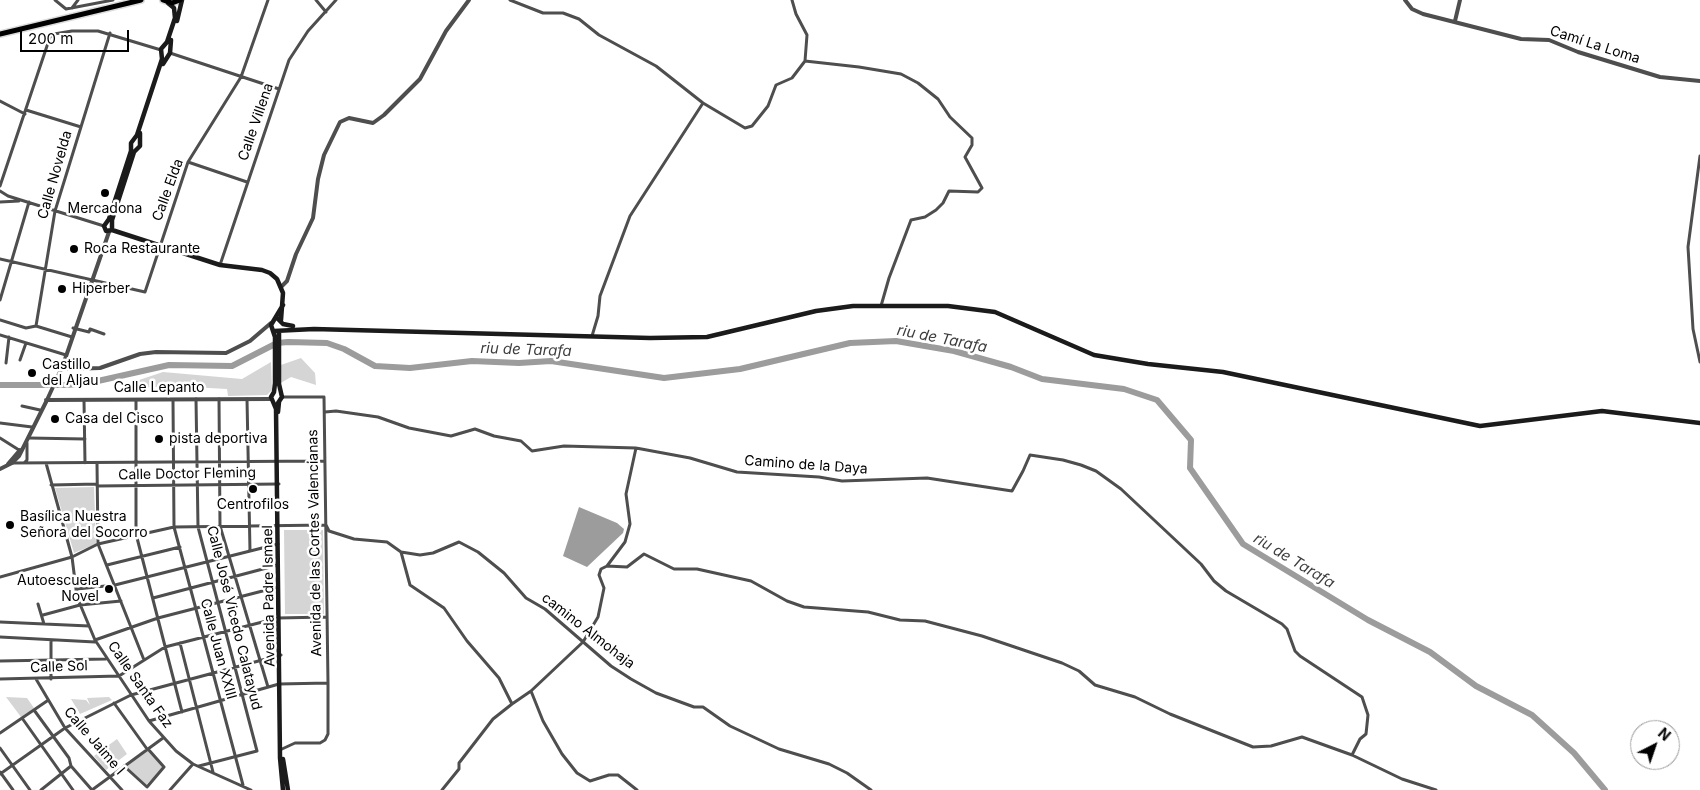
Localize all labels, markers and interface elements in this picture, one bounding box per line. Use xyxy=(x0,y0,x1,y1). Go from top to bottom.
scale bar xyxy=(22,20,131,52)
street label: Camí La Loma xyxy=(1548,23,1642,67)
text: 200 m xyxy=(28,29,73,48)
street label: Calle Villena xyxy=(235,81,277,163)
street label: Calle Novelda xyxy=(34,129,76,221)
street label: Calle Elda xyxy=(149,156,187,224)
marker: Mercadona xyxy=(99,187,111,199)
place label: Mercadona xyxy=(68,201,142,217)
place label: Roca Restaurante xyxy=(84,241,200,257)
marker: Roca Restaurante xyxy=(68,243,80,255)
place label: Hiperber xyxy=(72,281,130,297)
marker: Hiperber xyxy=(56,283,68,295)
water label: riu de Tarafa xyxy=(895,321,989,357)
water label: riu de Tarafa xyxy=(480,339,572,361)
place label: Castillo del Aljau xyxy=(42,357,99,390)
marker: Castillo del Aljau xyxy=(26,367,38,379)
street label: Calle Lepanto xyxy=(114,380,204,396)
place label: Casa del Cisco xyxy=(65,411,164,427)
marker: Casa del Cisco xyxy=(49,413,61,425)
street label: Avenida de las Cortes Valencianas xyxy=(305,429,325,657)
place label: pista deportiva xyxy=(169,431,268,447)
marker: pista deportiva xyxy=(153,433,165,445)
street label: Camino de la Daya xyxy=(744,452,868,478)
street label: Calle Doctor Fleming xyxy=(118,464,256,484)
marker: Centrofilos xyxy=(247,483,259,495)
place label: Centrofilos xyxy=(217,497,289,513)
place label: Basílica Nuestra Señora del Socorro xyxy=(20,509,148,542)
marker: Basílica Nuestra Señora del Socorro xyxy=(4,519,16,531)
street label: Calle José Vicedo Calatayud xyxy=(203,524,265,712)
street label: Avenida Padre Ismael xyxy=(259,525,279,667)
water label: riu de Tarafa xyxy=(1250,530,1338,592)
place label: Autoescuela Novel xyxy=(17,573,99,606)
marker: Autoescuela Novel xyxy=(103,583,115,595)
street label: camino Almohaja xyxy=(538,589,638,673)
street label: Calle Juan XXIII xyxy=(196,597,240,701)
street label: Calle Santa Faz xyxy=(104,638,176,732)
street label: Calle Sol xyxy=(30,658,88,676)
street label: Calle Jaime I xyxy=(60,704,128,778)
north arrow xyxy=(1630,720,1680,770)
text: N xyxy=(1655,724,1674,744)

